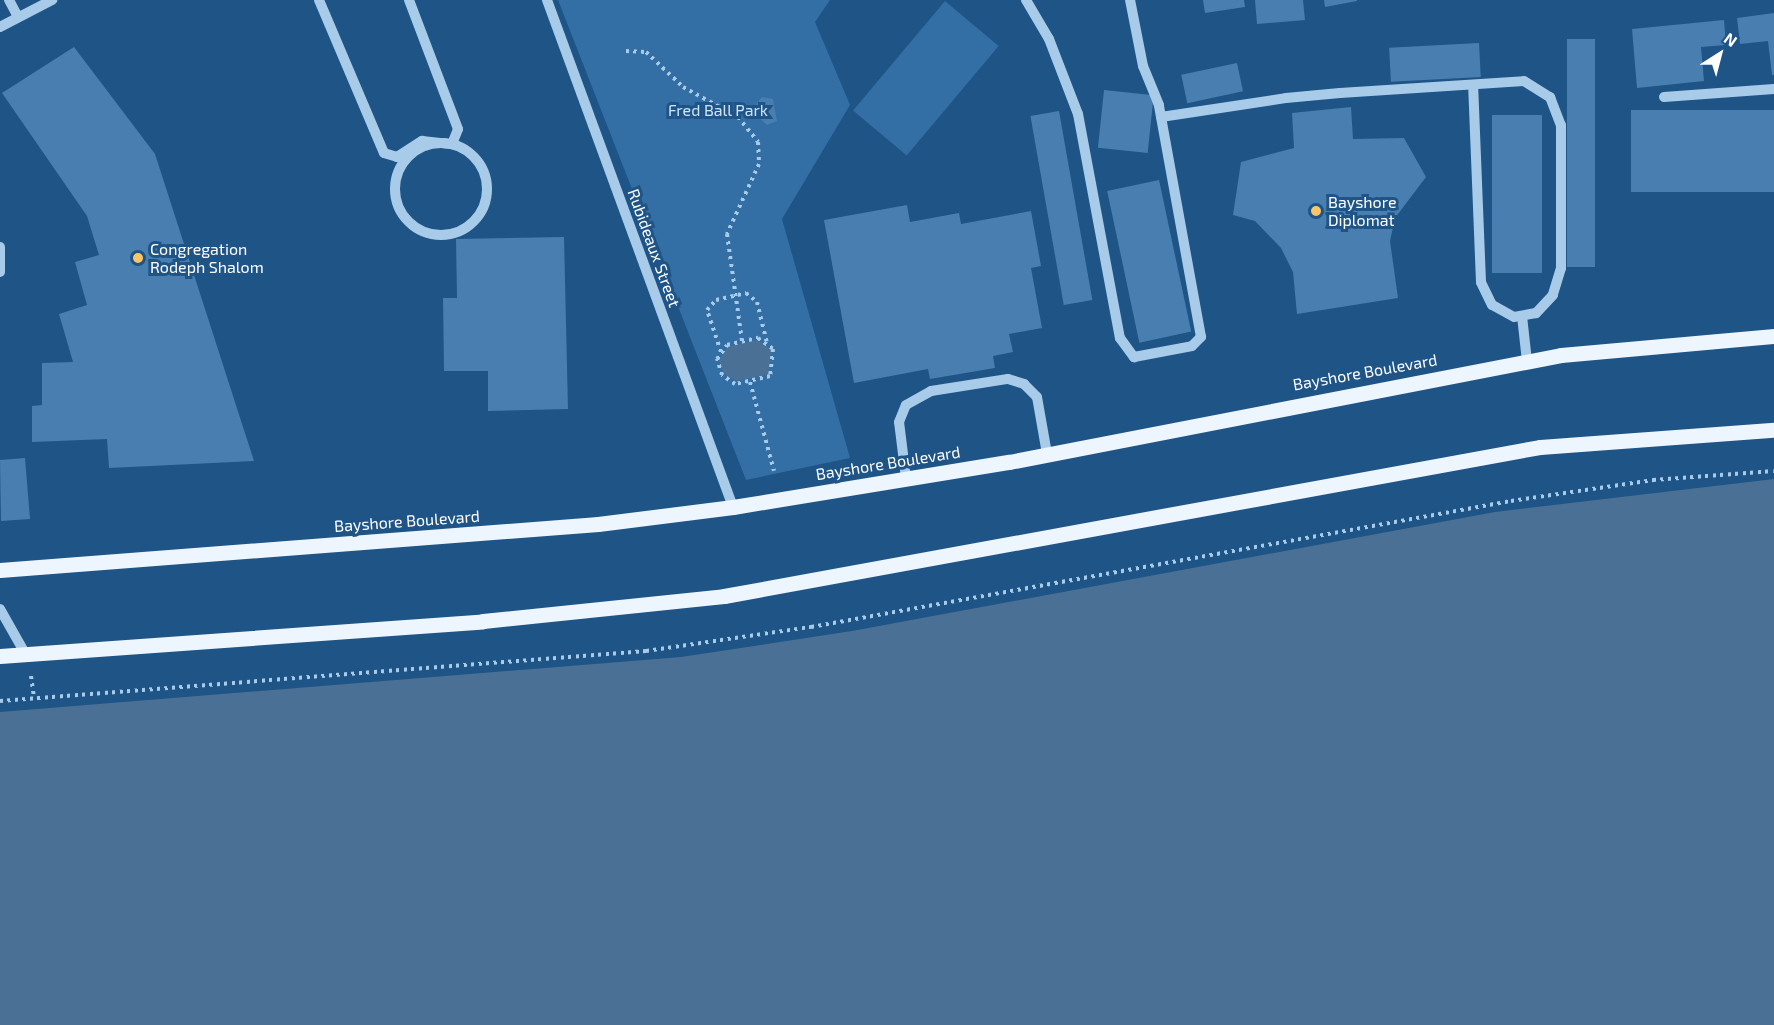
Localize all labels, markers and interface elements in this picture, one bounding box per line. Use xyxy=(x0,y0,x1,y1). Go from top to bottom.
north arrow xyxy=(1690,24,1750,84)
text: N xyxy=(1721,28,1741,50)
park label: Fred Ball Park xyxy=(668,100,768,120)
street label: Rubideaux Street xyxy=(624,186,684,310)
place label: Bayshore Diplomat xyxy=(1328,192,1396,230)
marker: Bayshore Diplomat xyxy=(1309,204,1323,218)
place label: Congregation Rodeph Shalom xyxy=(150,239,264,277)
marker: Congregation Rodeph Shalom xyxy=(131,251,145,265)
street label: Bayshore Boulevard xyxy=(1291,350,1439,394)
street label: Bayshore Boulevard xyxy=(814,442,962,484)
street label: Bayshore Boulevard xyxy=(333,506,481,536)

